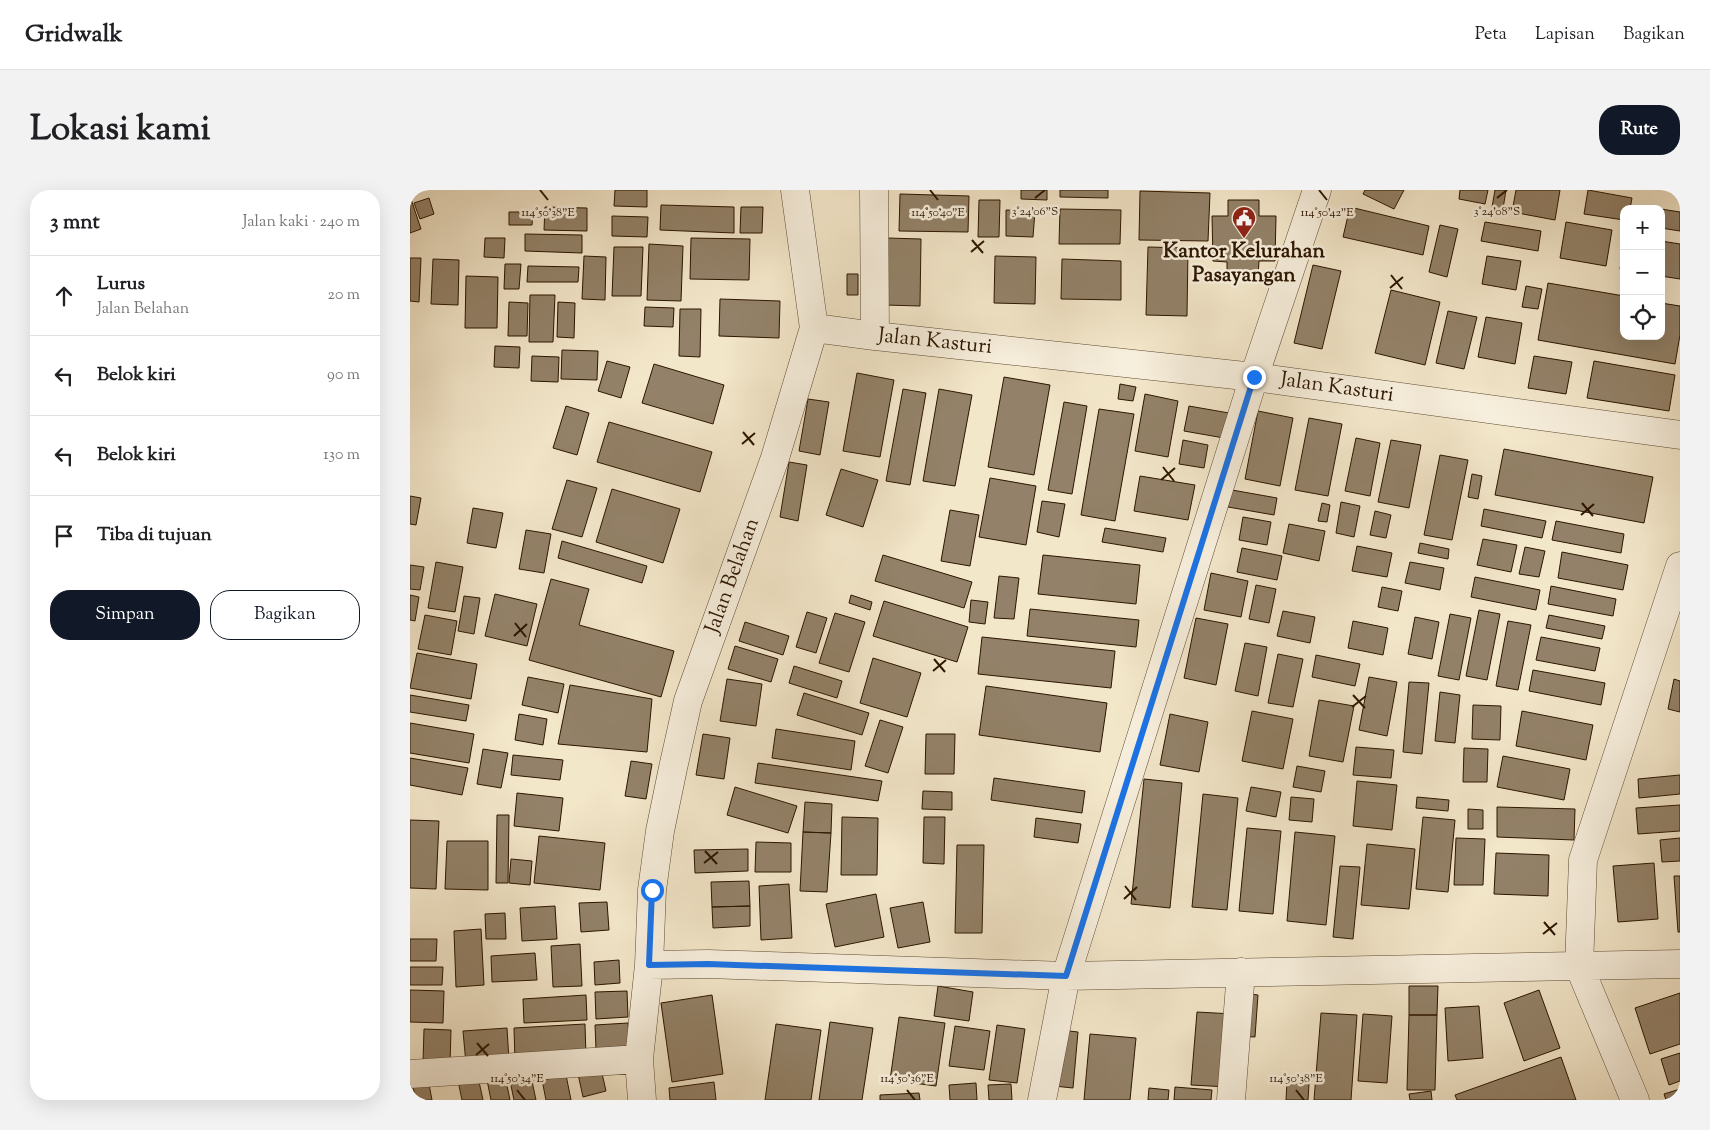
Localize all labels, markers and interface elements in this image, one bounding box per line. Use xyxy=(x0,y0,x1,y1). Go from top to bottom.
text: Gridwalk xyxy=(25,18,123,52)
text: Peta xyxy=(1475,22,1507,48)
text: Lapisan xyxy=(1535,22,1595,48)
text: Bagikan xyxy=(1623,22,1685,48)
text: Lokasi kami xyxy=(30,105,211,156)
button: Rute xyxy=(1599,105,1680,155)
text: 3°24'06"S xyxy=(1012,203,1058,221)
text: 3°24'08"S xyxy=(1474,203,1520,221)
text: 114°50'38"E xyxy=(521,204,576,222)
text: 114°50'40"E xyxy=(911,204,966,222)
text: 114°50'42"E xyxy=(1300,204,1354,222)
public building icon: Kantor Kelurahan Pasayangan xyxy=(1231,205,1257,239)
map controls xyxy=(1620,205,1665,340)
button: + xyxy=(1620,205,1665,250)
text: 3 mnt xyxy=(50,208,100,238)
text: Jalan kaki · 240 m xyxy=(243,211,360,234)
place label: Kantor Kelurahan Pasayangan xyxy=(1163,237,1325,291)
button: − xyxy=(1620,250,1665,295)
text: Lurus xyxy=(97,271,145,298)
icon: ahead xyxy=(50,282,78,310)
text: 20 m xyxy=(327,284,360,307)
button: locate xyxy=(1620,295,1665,340)
text: Jalan Belahan xyxy=(97,298,189,321)
street label: Jalan Kasturi xyxy=(876,321,994,363)
icon: left xyxy=(50,362,78,390)
text: Belok kiri xyxy=(97,362,176,389)
text: 90 m xyxy=(327,364,360,387)
street label: Jalan Kasturi xyxy=(1277,365,1396,411)
route end xyxy=(1243,366,1266,389)
icon: left xyxy=(50,442,78,470)
text: Belok kiri xyxy=(97,442,176,469)
text: 130 m xyxy=(323,444,360,467)
street label: Jalan Belahan xyxy=(698,514,768,639)
icon: arrive xyxy=(50,522,78,550)
text: Tiba di tujuan xyxy=(97,522,212,549)
button: Simpan xyxy=(50,590,200,640)
button: Bagikan xyxy=(210,590,360,640)
route start xyxy=(641,879,664,902)
text: 114°50'34"E xyxy=(490,1070,545,1088)
text: 114°50'36"E xyxy=(880,1070,935,1088)
text: 114°50'38"E xyxy=(1269,1070,1324,1088)

